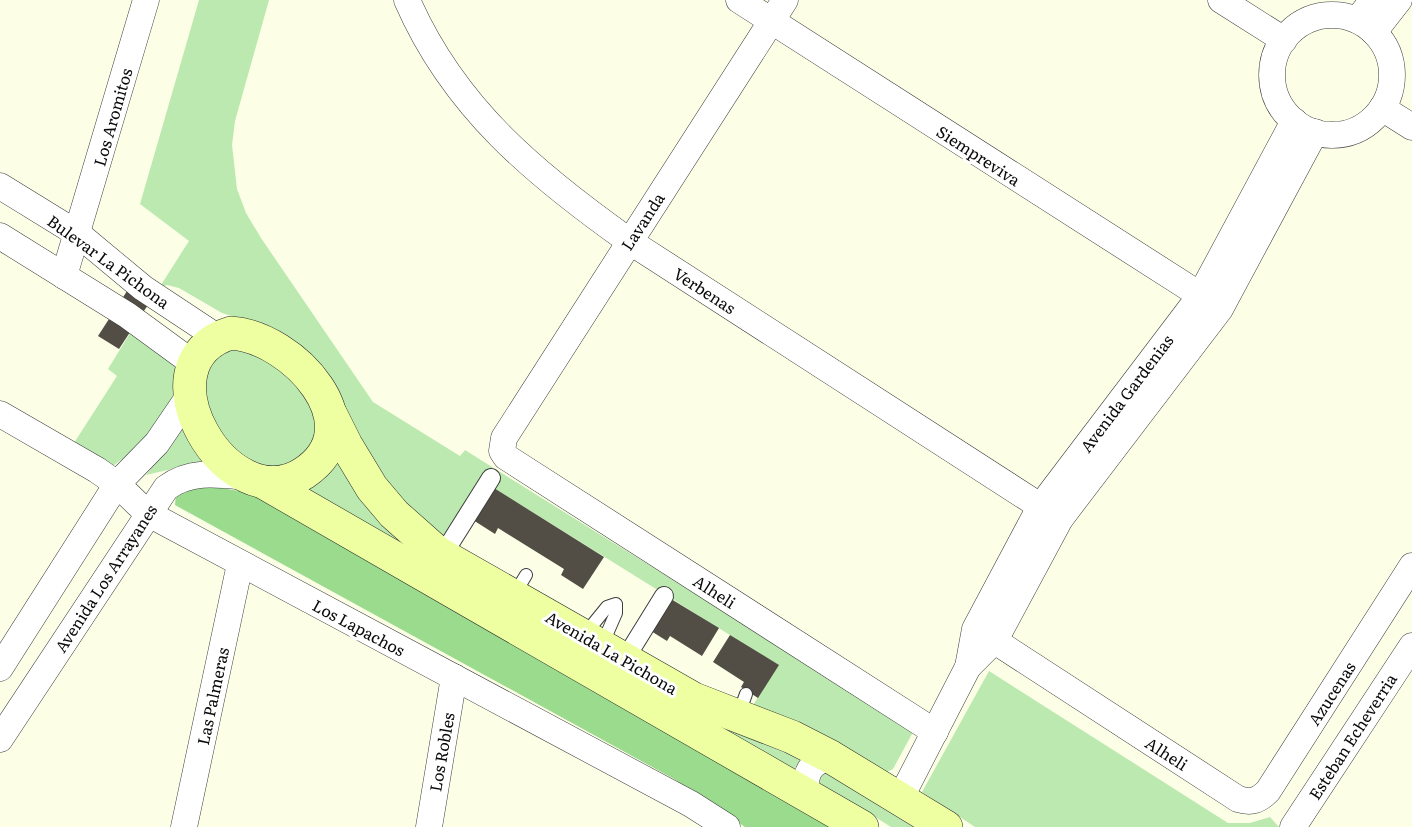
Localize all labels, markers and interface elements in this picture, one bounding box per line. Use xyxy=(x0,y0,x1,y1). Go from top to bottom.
street label: Los Aromitos xyxy=(87,65,137,169)
street label: Siempreviva xyxy=(932,119,1026,191)
street label: Lavanda xyxy=(614,187,670,255)
street label: Bulevar La Pichona xyxy=(43,208,175,314)
street label: Verbenas xyxy=(669,261,741,319)
street label: Avenida Gardenias xyxy=(1074,329,1178,457)
street label: Avenida Los Arrayanes xyxy=(48,499,162,657)
street label: Alheli xyxy=(689,568,741,614)
street label: Los Lapachos xyxy=(309,593,409,661)
street label: Avenida La Pichona xyxy=(542,604,683,700)
street label: Las Palmeras xyxy=(190,645,234,747)
street label: Azucenas xyxy=(1301,656,1361,730)
street label: Esteban Echeverria xyxy=(1302,668,1402,804)
street label: Los Robles xyxy=(422,711,460,793)
street label: Alheli xyxy=(1141,730,1193,776)

